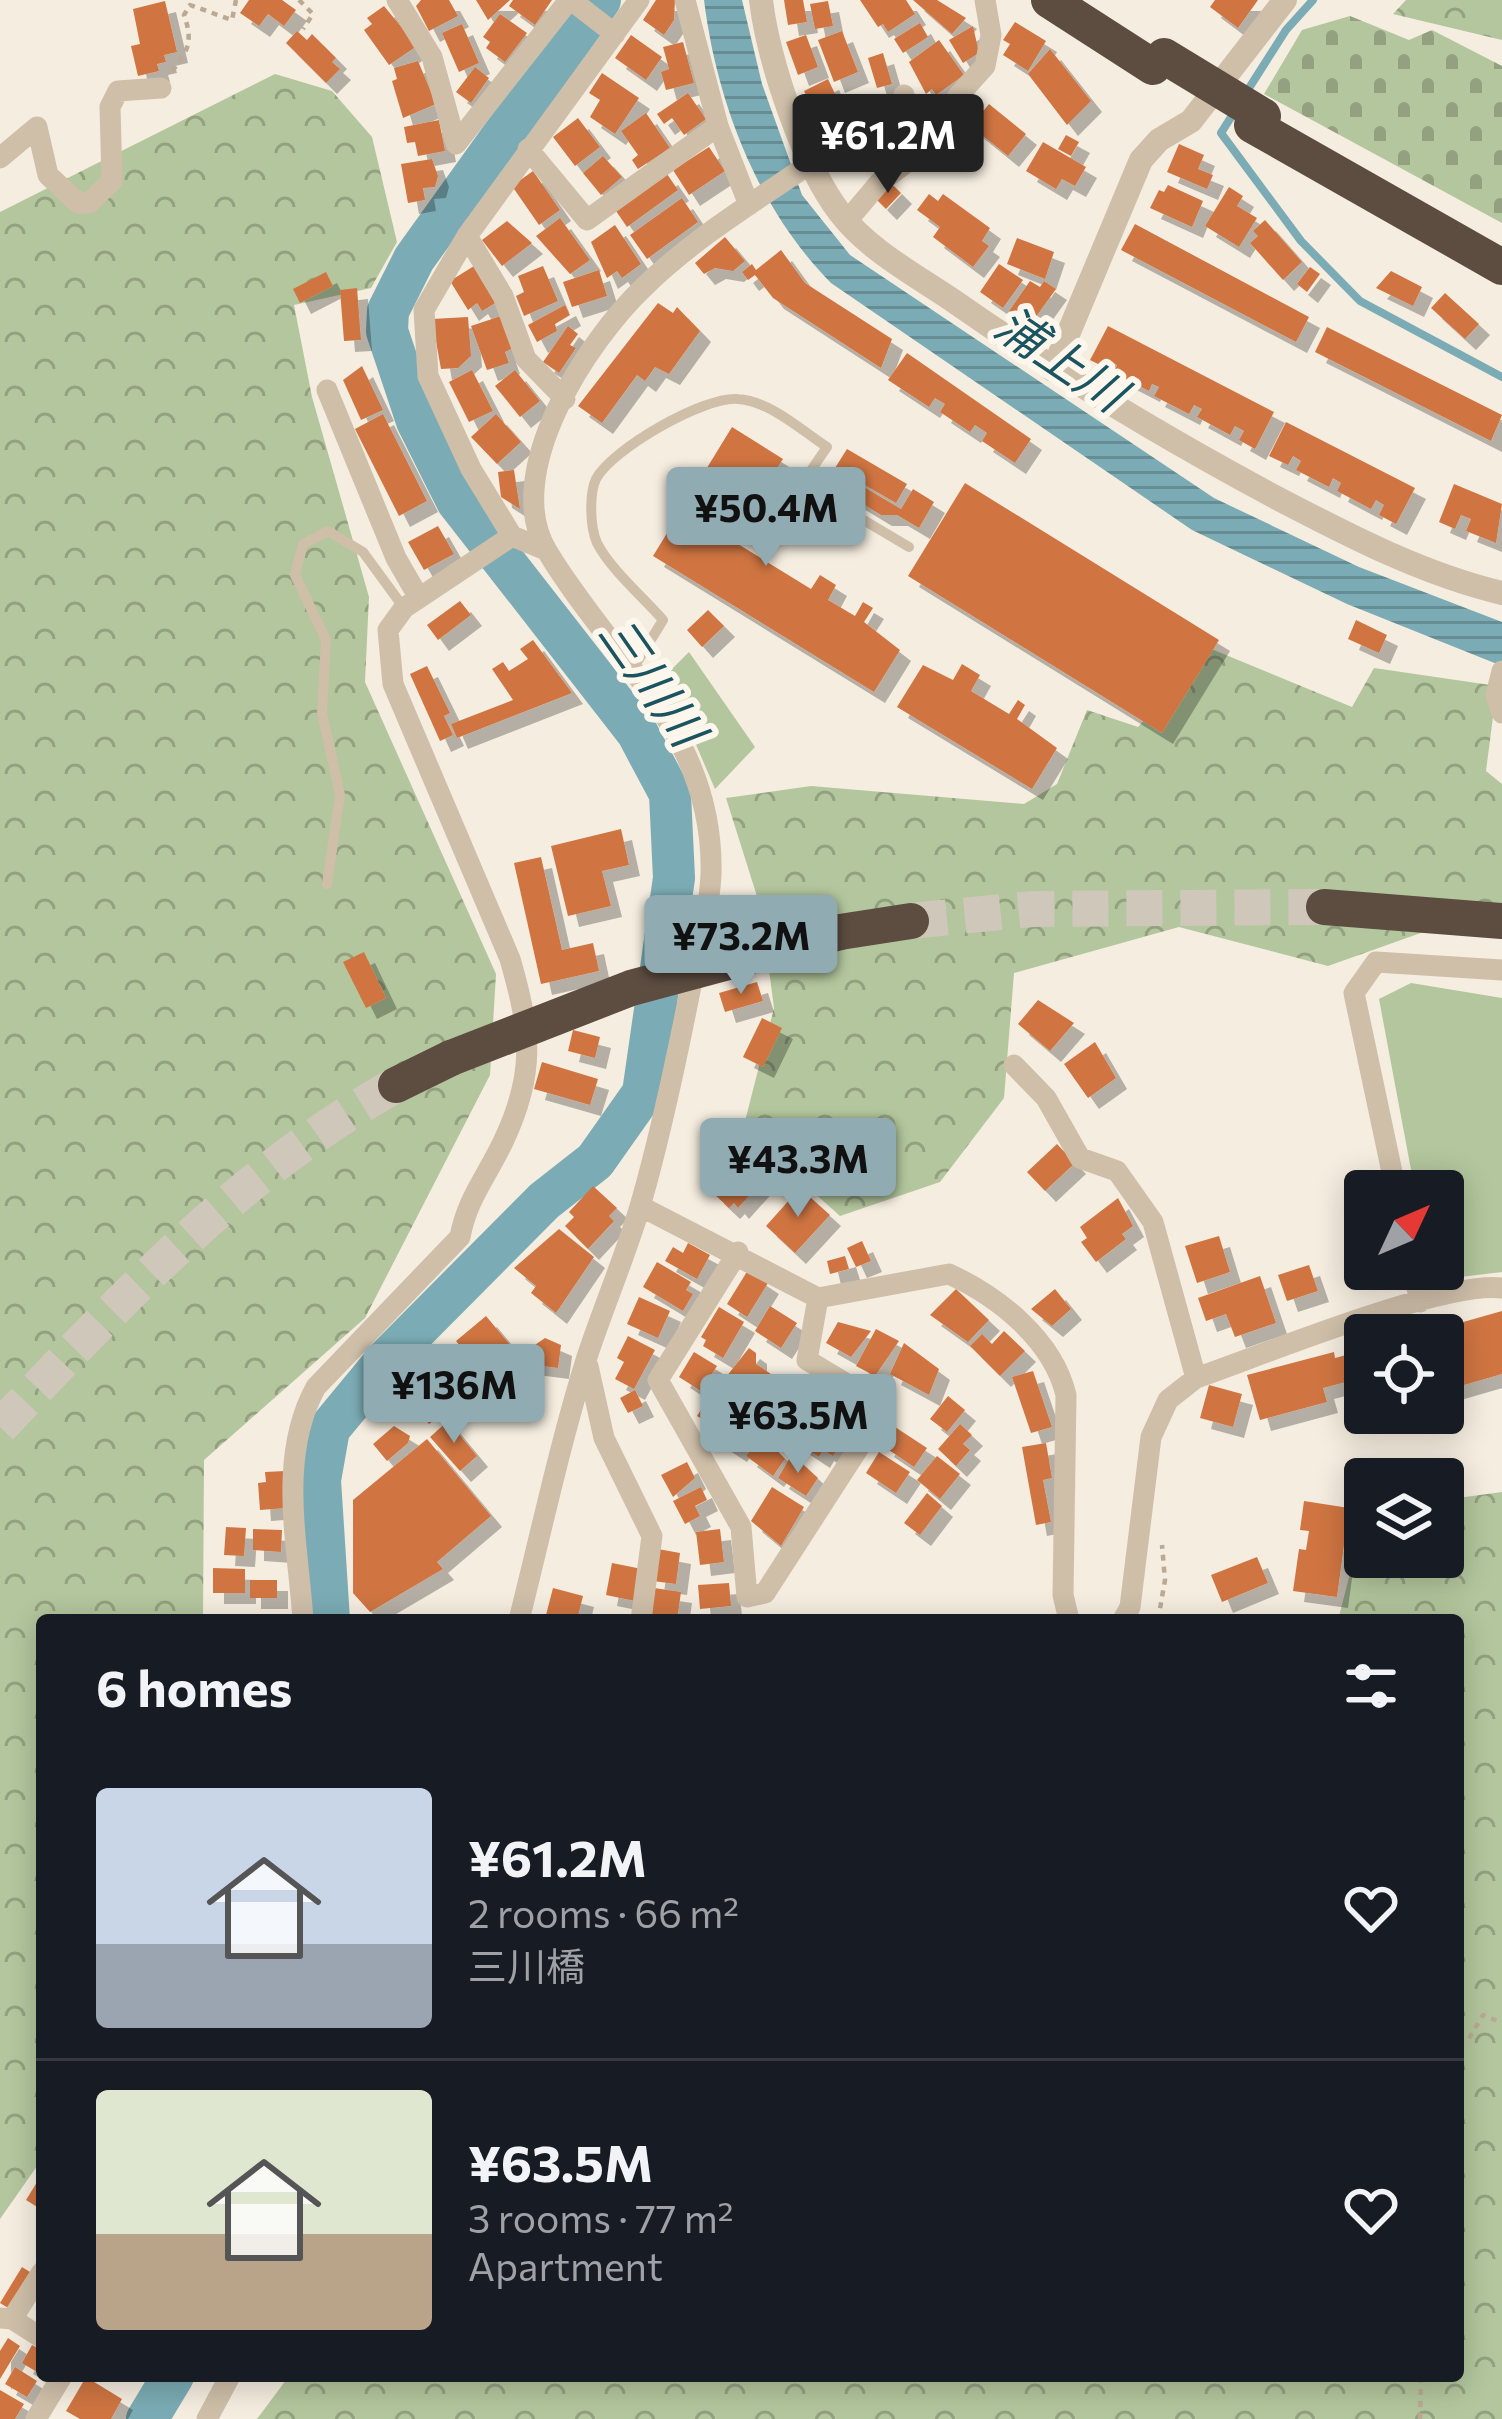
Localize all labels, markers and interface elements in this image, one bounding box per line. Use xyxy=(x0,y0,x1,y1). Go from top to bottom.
pin: ¥61.2M xyxy=(790,94,986,196)
text: ¥61.2M xyxy=(820,109,956,157)
water label: 浦上川 xyxy=(986,292,1142,425)
pin: ¥50.4M xyxy=(668,467,864,569)
text: ¥50.4M xyxy=(694,482,839,530)
water label: 三川川 xyxy=(589,604,722,760)
pin: ¥73.2M xyxy=(643,895,839,997)
text: ¥73.2M xyxy=(671,910,811,958)
pin: ¥43.3M xyxy=(700,1118,896,1220)
text: ¥43.3M xyxy=(727,1133,869,1181)
north arrow xyxy=(1344,1170,1464,1290)
map controls xyxy=(1344,1170,1464,1578)
button: locate xyxy=(1344,1314,1464,1434)
pin: ¥136M xyxy=(370,1344,538,1446)
text: ¥136M xyxy=(391,1359,517,1407)
pin: ¥63.5M xyxy=(700,1374,896,1476)
text: ¥63.5M xyxy=(727,1389,869,1437)
button: layers xyxy=(1344,1458,1464,1578)
icon: filters xyxy=(1338,1653,1404,1719)
text: 6 homes xyxy=(96,1655,292,1718)
text: ¥61.2M xyxy=(468,1825,647,1888)
icon: home xyxy=(192,1836,336,1980)
icon: heart xyxy=(1338,1875,1404,1941)
text: 2 rooms · 66 m² xyxy=(468,1888,739,1936)
text: 三川橋 xyxy=(468,1941,585,1989)
text: ¥63.5M xyxy=(468,2130,653,2193)
icon: home xyxy=(192,2138,336,2282)
icon: heart xyxy=(1338,2177,1404,2243)
text: 3 rooms · 77 m² xyxy=(468,2193,734,2241)
text: Apartment xyxy=(468,2241,663,2289)

